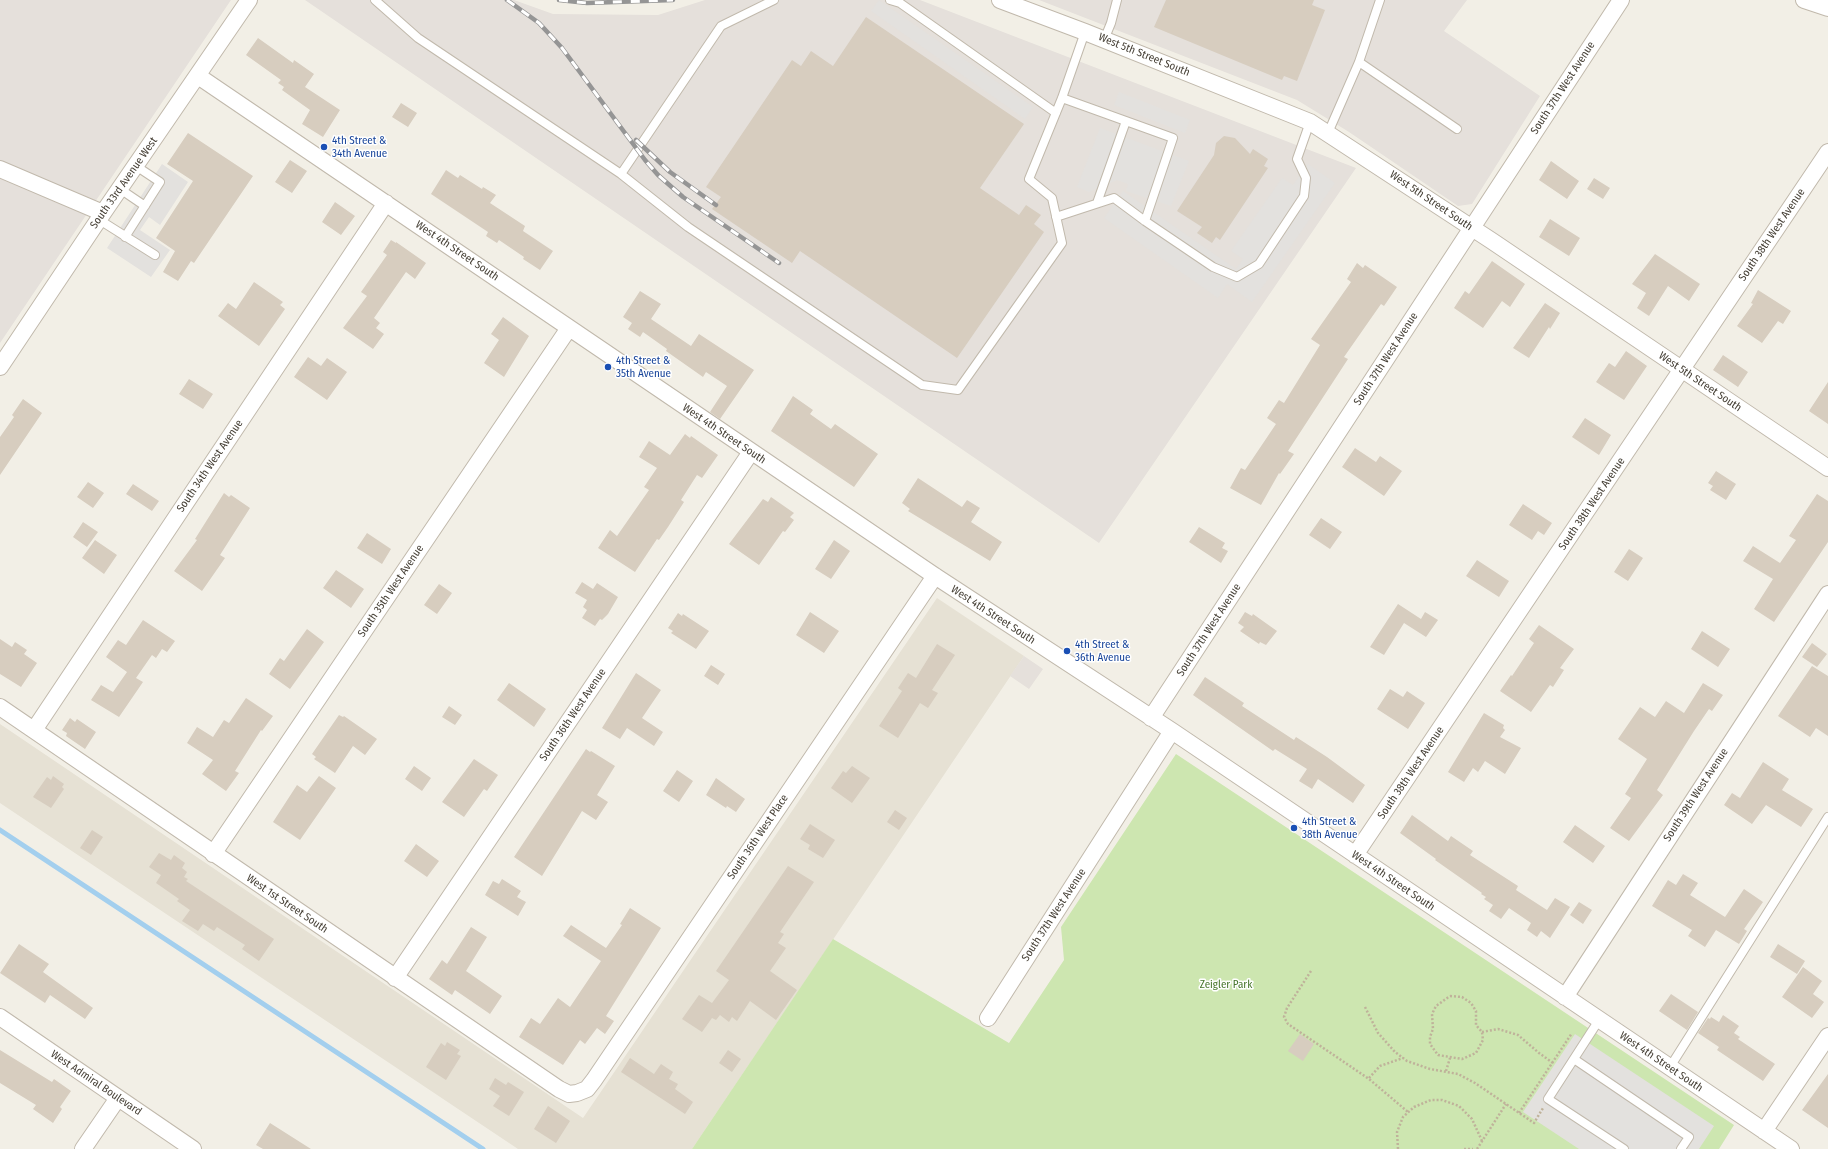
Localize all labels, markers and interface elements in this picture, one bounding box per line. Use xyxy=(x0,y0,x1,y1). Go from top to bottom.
street label: West 5th Street South xyxy=(1096,31,1192,79)
street label: South 37th West Avenue xyxy=(1528,39,1598,137)
place label: 4th Street & 34th Avenue xyxy=(332,134,387,160)
street label: South 33rd Avenue West xyxy=(88,135,160,231)
marker: 4th Street & 34th Avenue xyxy=(319,142,329,152)
street label: West 5th Street South xyxy=(1387,168,1475,234)
street label: South 38th West Avenue xyxy=(1736,186,1808,284)
street label: West 4th Street South xyxy=(413,218,501,284)
street label: South 37th West Avenue xyxy=(1351,310,1421,408)
street label: West 5th Street South xyxy=(1656,349,1744,415)
place label: 4th Street & 35th Avenue xyxy=(616,354,671,380)
marker: 4th Street & 35th Avenue xyxy=(603,362,613,372)
street label: West 4th Street South xyxy=(680,401,768,467)
street label: South 34th West Avenue xyxy=(174,417,246,515)
street label: South 38th West Avenue xyxy=(1556,455,1628,553)
street label: South 35th West Avenue xyxy=(355,542,427,640)
street label: South 37th West Avenue xyxy=(1174,581,1244,679)
street label: West 4th Street South xyxy=(948,583,1038,647)
place label: 4th Street & 36th Avenue xyxy=(1075,638,1130,664)
marker: 4th Street & 36th Avenue xyxy=(1062,646,1072,656)
street label: South 36th West Avenue xyxy=(537,666,609,764)
street label: South 38th West Avenue xyxy=(1375,724,1447,822)
street label: South 39th West Avenue xyxy=(1661,746,1731,844)
street label: South 36th West Place xyxy=(725,792,791,882)
place label: 4th Street & 38th Avenue xyxy=(1302,815,1357,841)
marker: 4th Street & 38th Avenue xyxy=(1289,823,1299,833)
street label: West 4th Street South xyxy=(1349,848,1437,914)
street label: South 37th West Avenue xyxy=(1019,866,1089,964)
street label: West 1st Street South xyxy=(244,872,330,936)
park label: Zeigler Park xyxy=(1200,978,1252,992)
street label: West 4th Street South xyxy=(1617,1029,1705,1095)
street label: West Admiral Boulevard xyxy=(48,1048,144,1118)

